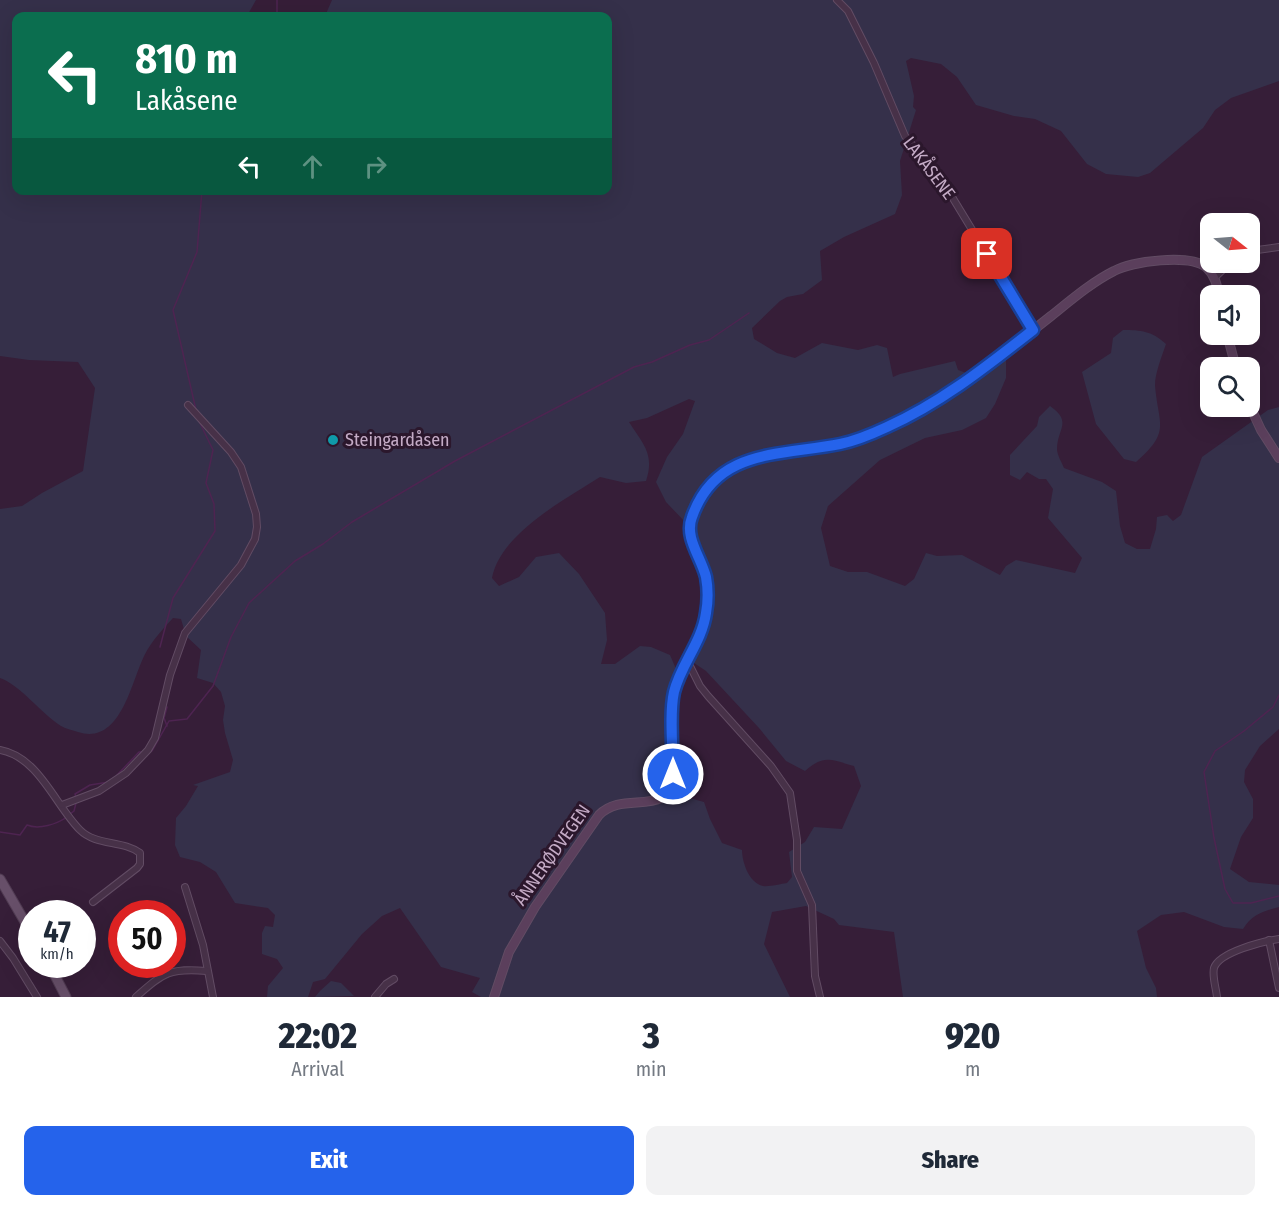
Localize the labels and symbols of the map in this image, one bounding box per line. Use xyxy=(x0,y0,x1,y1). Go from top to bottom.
street label: LAKÅSENE xyxy=(898,132,961,204)
north arrow xyxy=(1200,213,1260,273)
pin xyxy=(961,228,1012,279)
place label: Steingardåsen xyxy=(345,429,450,451)
marker: Steingardåsen xyxy=(326,433,340,447)
position arrow xyxy=(641,742,705,806)
street label: ÅNNERØDVEGEN xyxy=(508,800,595,910)
speed limit sign: 50 xyxy=(108,900,186,978)

